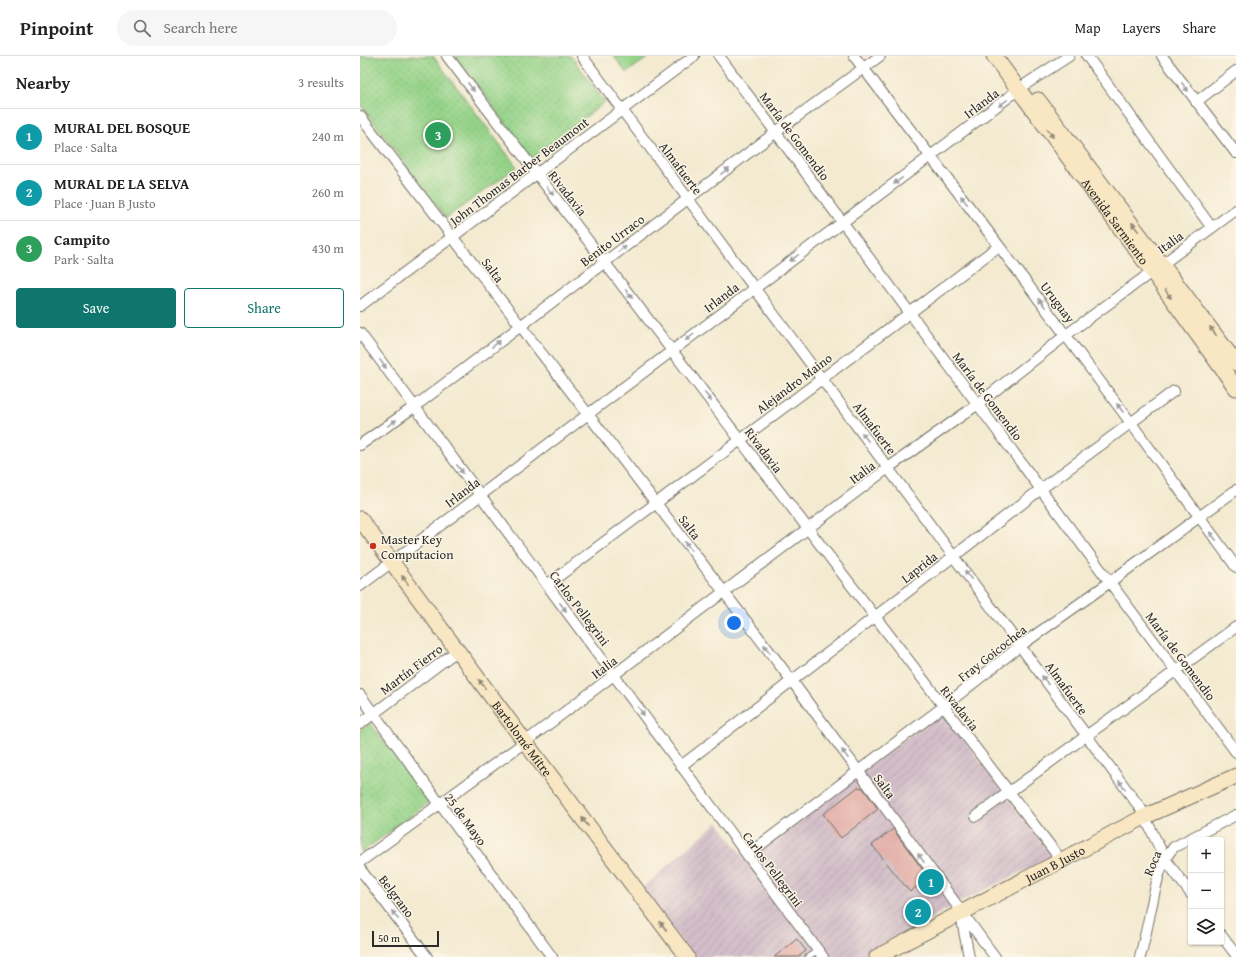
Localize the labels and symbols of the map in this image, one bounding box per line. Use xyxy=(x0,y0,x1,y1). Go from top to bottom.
one-way arrow xyxy=(467,82,475,92)
one-way arrow xyxy=(1181,82,1189,93)
street label: Irlanda xyxy=(960,83,1003,123)
street label: María de Gomendio xyxy=(755,88,834,185)
one-way arrow xyxy=(997,99,1008,107)
street label: John Thomas Barber Beaumont xyxy=(444,112,593,231)
pin: 3 xyxy=(425,120,451,150)
one-way arrow xyxy=(1046,127,1054,138)
street label: Almafuerte xyxy=(654,138,707,199)
one-way arrow xyxy=(720,166,731,175)
street label: Rivadavia xyxy=(544,167,592,221)
street label: Avenida Sarmiento xyxy=(1077,174,1153,269)
one-way arrow xyxy=(893,177,904,185)
one-way arrow xyxy=(545,185,554,196)
one-way arrow xyxy=(959,194,968,205)
street label: Benito Urraco xyxy=(576,210,649,271)
one-way arrow xyxy=(1131,222,1139,233)
street label: Italia xyxy=(1153,226,1188,258)
one-way arrow xyxy=(617,246,627,254)
street label: Salta xyxy=(477,254,509,287)
one-way arrow xyxy=(789,254,800,263)
street label: Irlanda xyxy=(700,277,743,317)
street label: Uruguay xyxy=(1036,278,1080,327)
one-way arrow xyxy=(625,288,633,299)
one-way arrow xyxy=(1164,289,1172,299)
one-way arrow xyxy=(1038,298,1046,309)
one-way arrow xyxy=(1209,326,1217,337)
one-way arrow xyxy=(685,332,696,341)
one-way arrow xyxy=(490,340,501,349)
street label: Alejandro Maino xyxy=(752,348,836,418)
street label: María de Gomendio xyxy=(948,348,1027,445)
one-way arrow xyxy=(379,359,387,370)
one-way arrow xyxy=(704,392,712,402)
street label: Almafuerte xyxy=(848,398,901,459)
one-way arrow xyxy=(1116,402,1124,413)
one-way arrow xyxy=(387,419,397,427)
street label: Rivadavia xyxy=(740,424,788,478)
one-way arrow xyxy=(861,432,870,443)
street label: Italia xyxy=(845,456,880,488)
one-way arrow xyxy=(456,463,465,474)
street label: Irlanda xyxy=(441,472,484,512)
street label: Salta xyxy=(674,511,706,544)
place label: Master Key Computacion xyxy=(381,530,454,564)
one-way arrow xyxy=(1209,530,1217,541)
one-way arrow xyxy=(684,540,692,551)
marker: Master Key Computacion xyxy=(368,541,378,551)
street label: Laprida xyxy=(897,547,942,588)
street label: Carlos Pellegrini xyxy=(545,567,614,650)
one-way arrow xyxy=(964,570,972,581)
one-way arrow xyxy=(401,574,409,585)
one-way arrow xyxy=(559,601,567,612)
street label: María de Gomendio xyxy=(1141,608,1220,705)
your location xyxy=(724,613,744,633)
street label: Fray Goicochea xyxy=(954,620,1031,686)
street label: Martín Fierro xyxy=(376,639,447,699)
one-way arrow xyxy=(763,644,771,655)
street label: Italia xyxy=(587,651,622,683)
street label: Almafuerte xyxy=(1041,658,1092,719)
one-way arrow xyxy=(1041,675,1049,685)
one-way arrow xyxy=(479,679,487,689)
street label: Rivadavia xyxy=(936,682,984,736)
street label: Bartolomé Mitre xyxy=(488,697,557,781)
one-way arrow xyxy=(637,706,645,716)
one-way arrow xyxy=(840,748,849,759)
street label: Salta xyxy=(869,770,901,803)
one-way arrow xyxy=(1118,779,1127,790)
street label: 25 de Mayo xyxy=(440,789,491,850)
one-way arrow xyxy=(581,817,589,827)
street label: Carlos Pellegrini xyxy=(738,828,807,911)
street label: Juan B Justo xyxy=(1020,840,1089,889)
street label: Roca xyxy=(1139,847,1167,879)
one-way arrow xyxy=(917,853,926,864)
pin: 1 xyxy=(918,867,944,897)
street label: Belgrano xyxy=(374,871,419,922)
pin: 2 xyxy=(905,897,931,927)
one-way arrow xyxy=(391,909,399,920)
one-way arrow xyxy=(659,920,667,931)
scale bar xyxy=(372,929,439,948)

